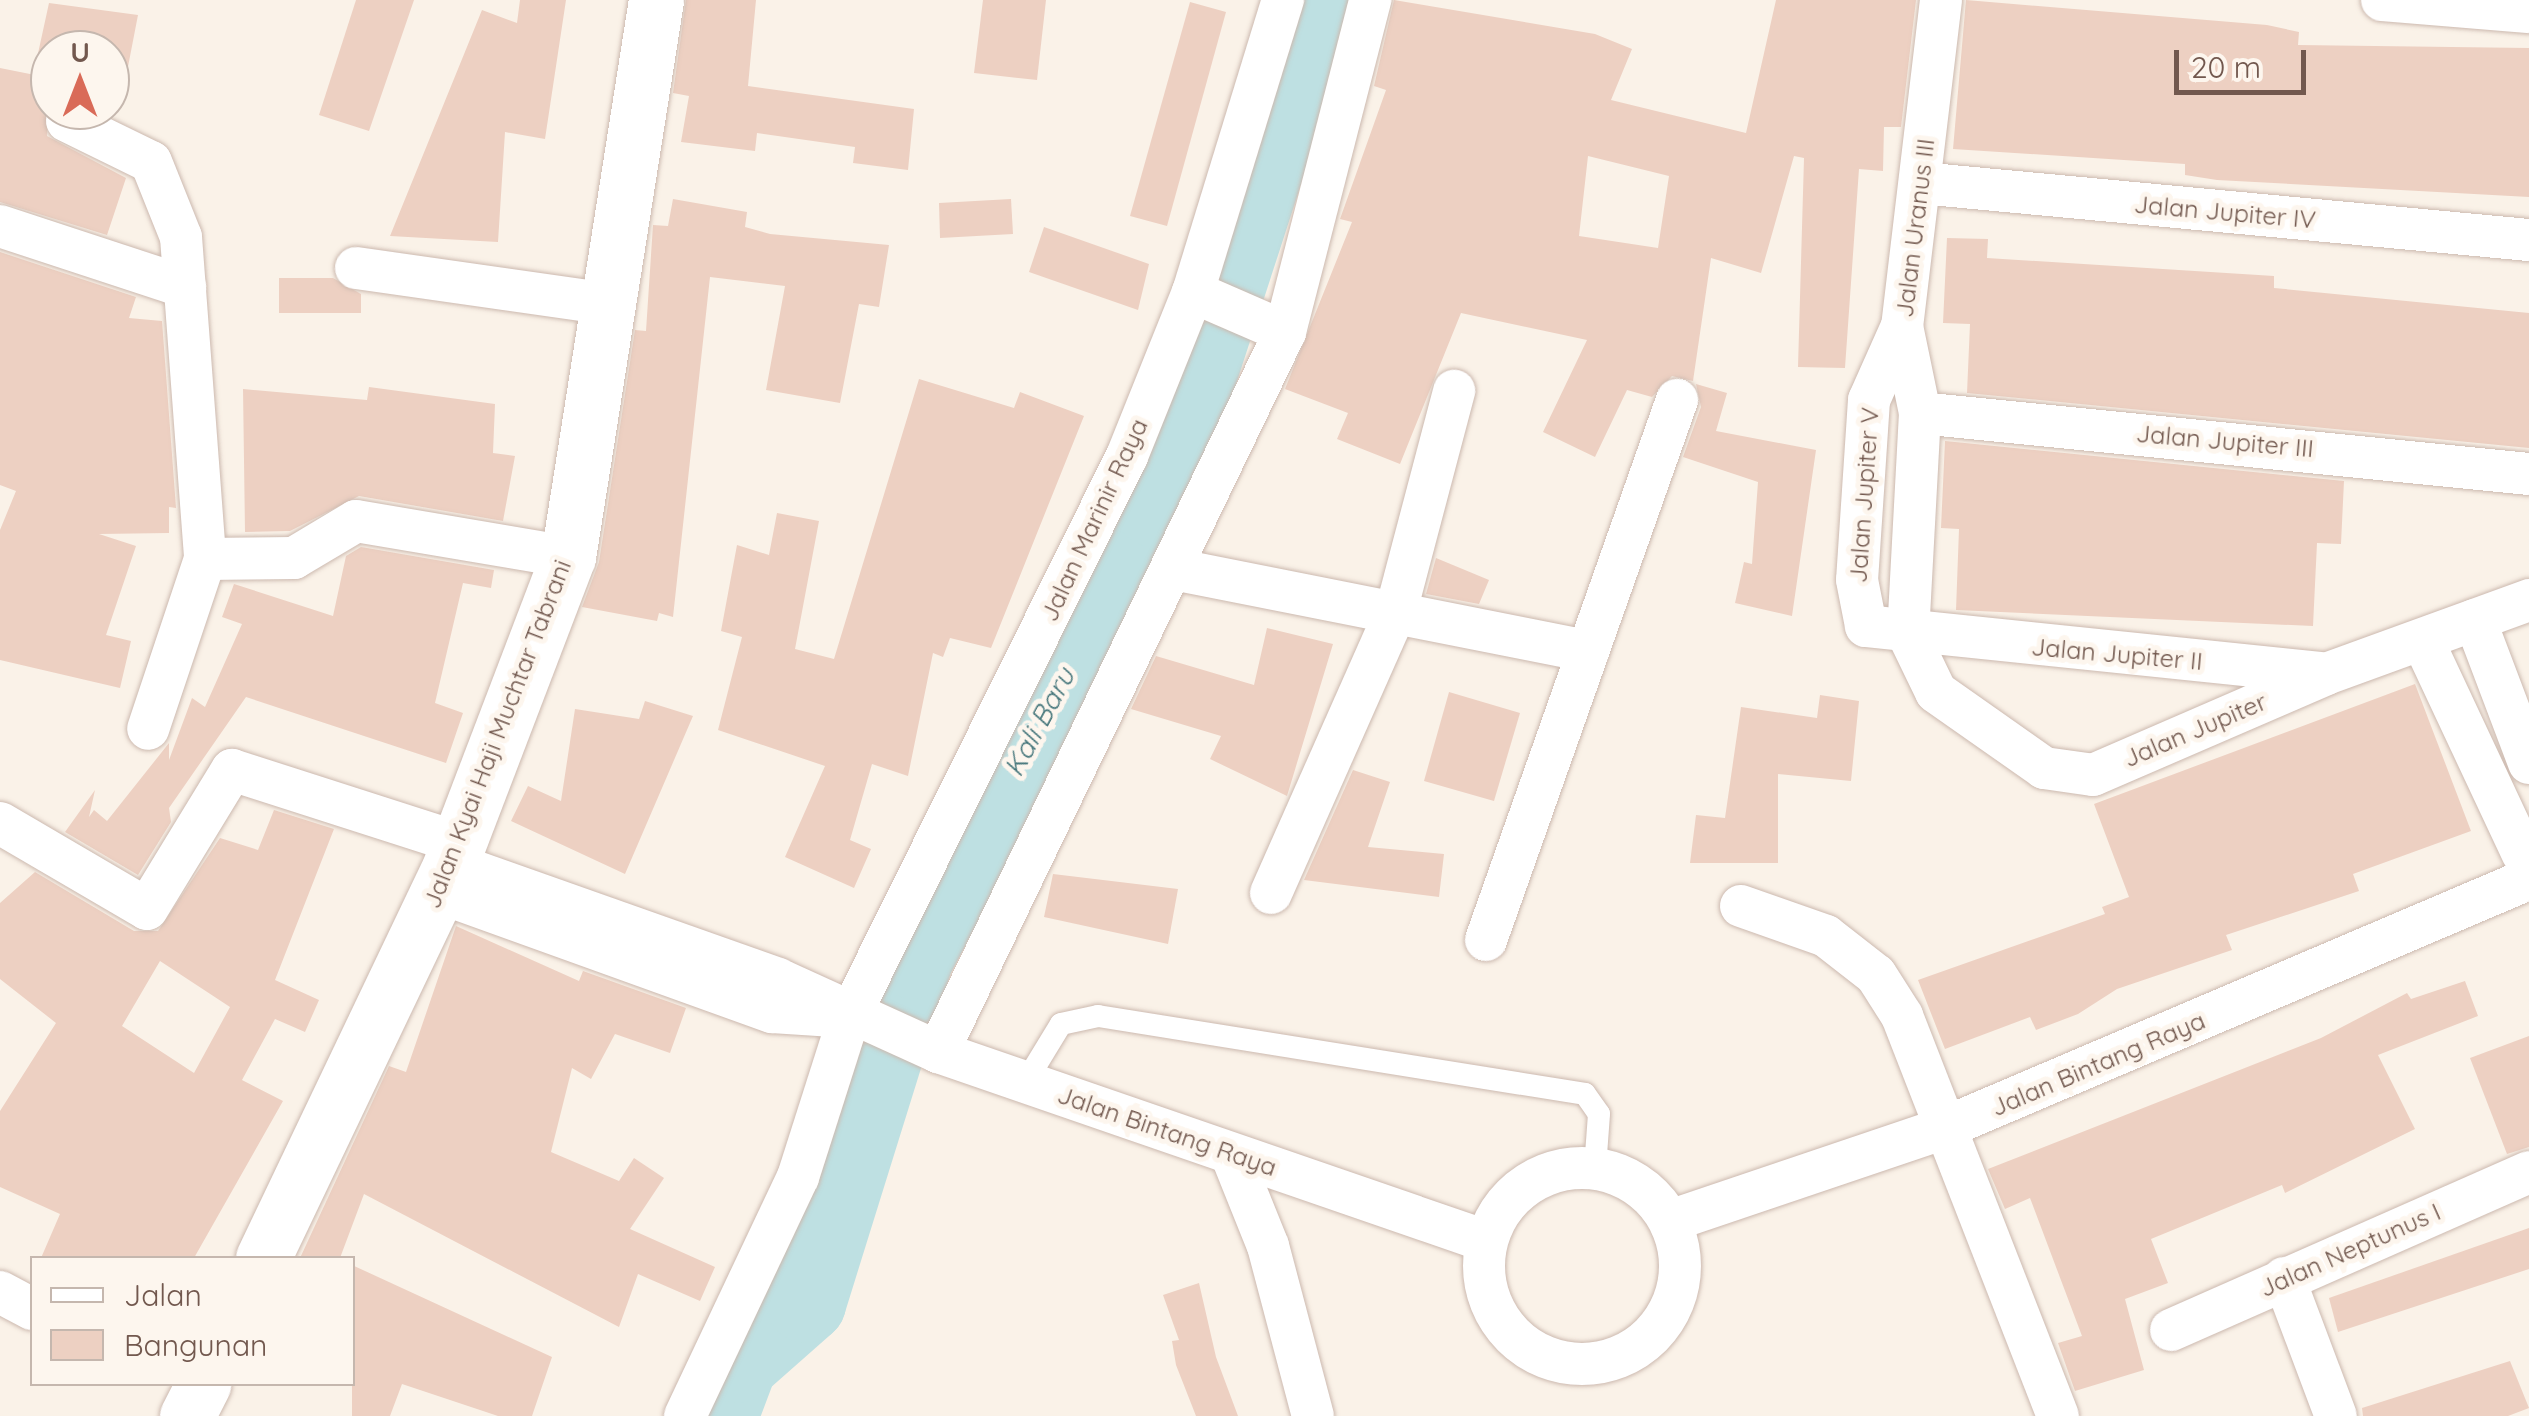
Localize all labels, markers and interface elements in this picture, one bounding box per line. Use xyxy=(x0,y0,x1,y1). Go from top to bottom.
north arrow xyxy=(30,30,130,130)
scale bar xyxy=(2179,30,2312,92)
text: U xyxy=(70,34,90,69)
text: 20 m xyxy=(2191,48,2261,86)
street label: Jalan Uranus III xyxy=(1889,137,1941,319)
street label: Jalan Jupiter IV xyxy=(2133,189,2317,235)
street label: Jalan Jupiter V xyxy=(1843,406,1885,584)
street label: Jalan Marinir Raya xyxy=(1034,414,1154,626)
street label: Jalan Jupiter III xyxy=(2135,418,2315,464)
street label: Jalan Kyai Haji Muchtar Tabrani xyxy=(417,555,577,913)
street label: Jalan Jupiter II xyxy=(2030,632,2204,676)
water label: Kali Baru xyxy=(997,662,1081,782)
street label: Jalan Jupiter xyxy=(2119,686,2271,774)
street label: Jalan Bintang Raya xyxy=(1986,1005,2210,1123)
street label: Jalan Bintang Raya xyxy=(1054,1079,1280,1183)
street label: Jalan Neptunus I xyxy=(2255,1197,2445,1303)
legend xyxy=(30,1256,355,1386)
text: Jalan xyxy=(124,1276,202,1314)
text: Bangunan xyxy=(124,1326,267,1364)

